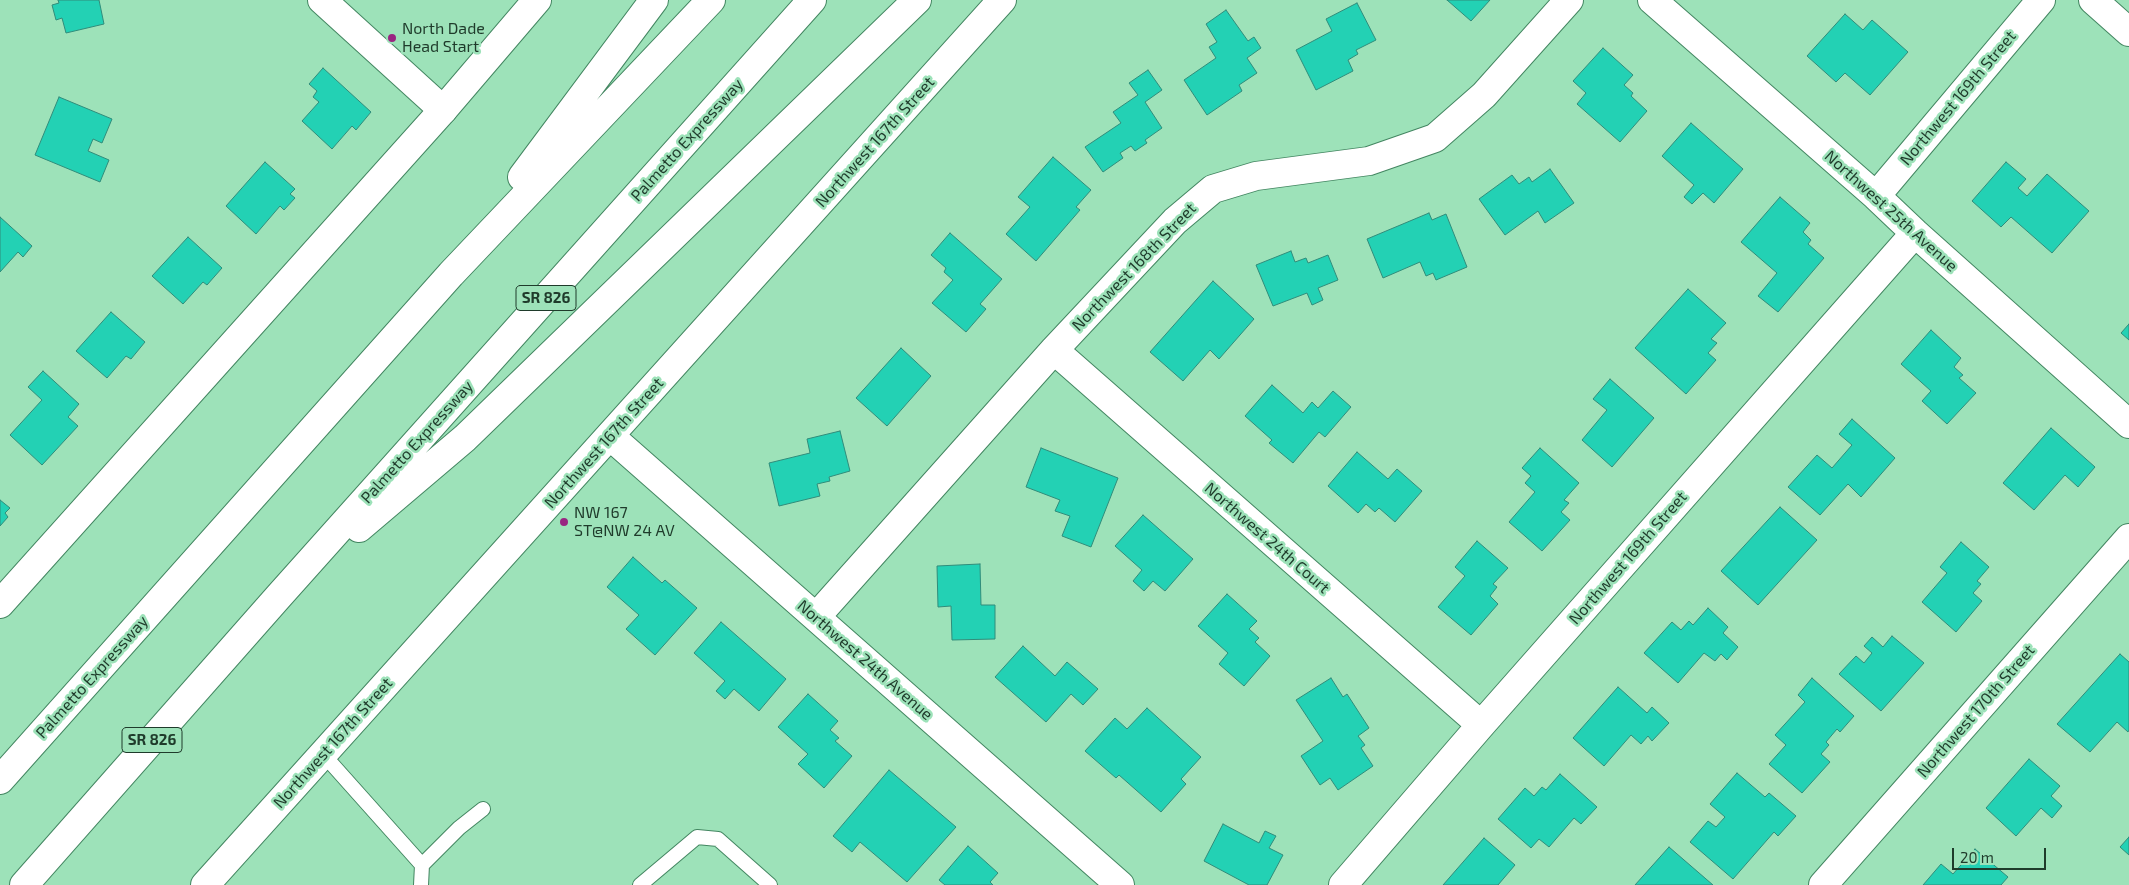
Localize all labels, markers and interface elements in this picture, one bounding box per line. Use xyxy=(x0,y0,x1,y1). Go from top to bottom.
place label: North Dade Head Start xyxy=(402,19,485,57)
street label: Northwest 169th Street xyxy=(1896,27,2020,169)
marker: North Dade Head Start xyxy=(386,32,398,44)
street label: Northwest 167th Street xyxy=(811,73,939,211)
street label: Palmetto Expressway xyxy=(627,75,747,205)
street label: Northwest 25th Avenue xyxy=(1821,146,1961,276)
street label: Northwest 168th Street xyxy=(1068,199,1200,335)
road number: SR 826 xyxy=(516,286,576,310)
street label: Northwest 167th Street xyxy=(540,374,668,512)
street label: Palmetto Expressway xyxy=(357,377,477,507)
street label: Northwest 24th Court xyxy=(1201,478,1333,598)
street label: Northwest 169th Street xyxy=(1565,488,1691,628)
place label: NW 167 ST@NW 24 AV xyxy=(574,503,675,541)
marker: NW 167 ST@NW 24 AV xyxy=(558,516,570,528)
street label: Northwest 24th Avenue xyxy=(793,596,937,724)
street label: Palmetto Expressway xyxy=(32,612,152,742)
street label: Northwest 170th Street xyxy=(1913,641,2039,781)
street label: Northwest 167th Street xyxy=(269,674,397,812)
road number: SR 826 xyxy=(122,728,182,752)
scale bar xyxy=(1954,838,2048,870)
text: 20 m xyxy=(1960,848,1994,866)

